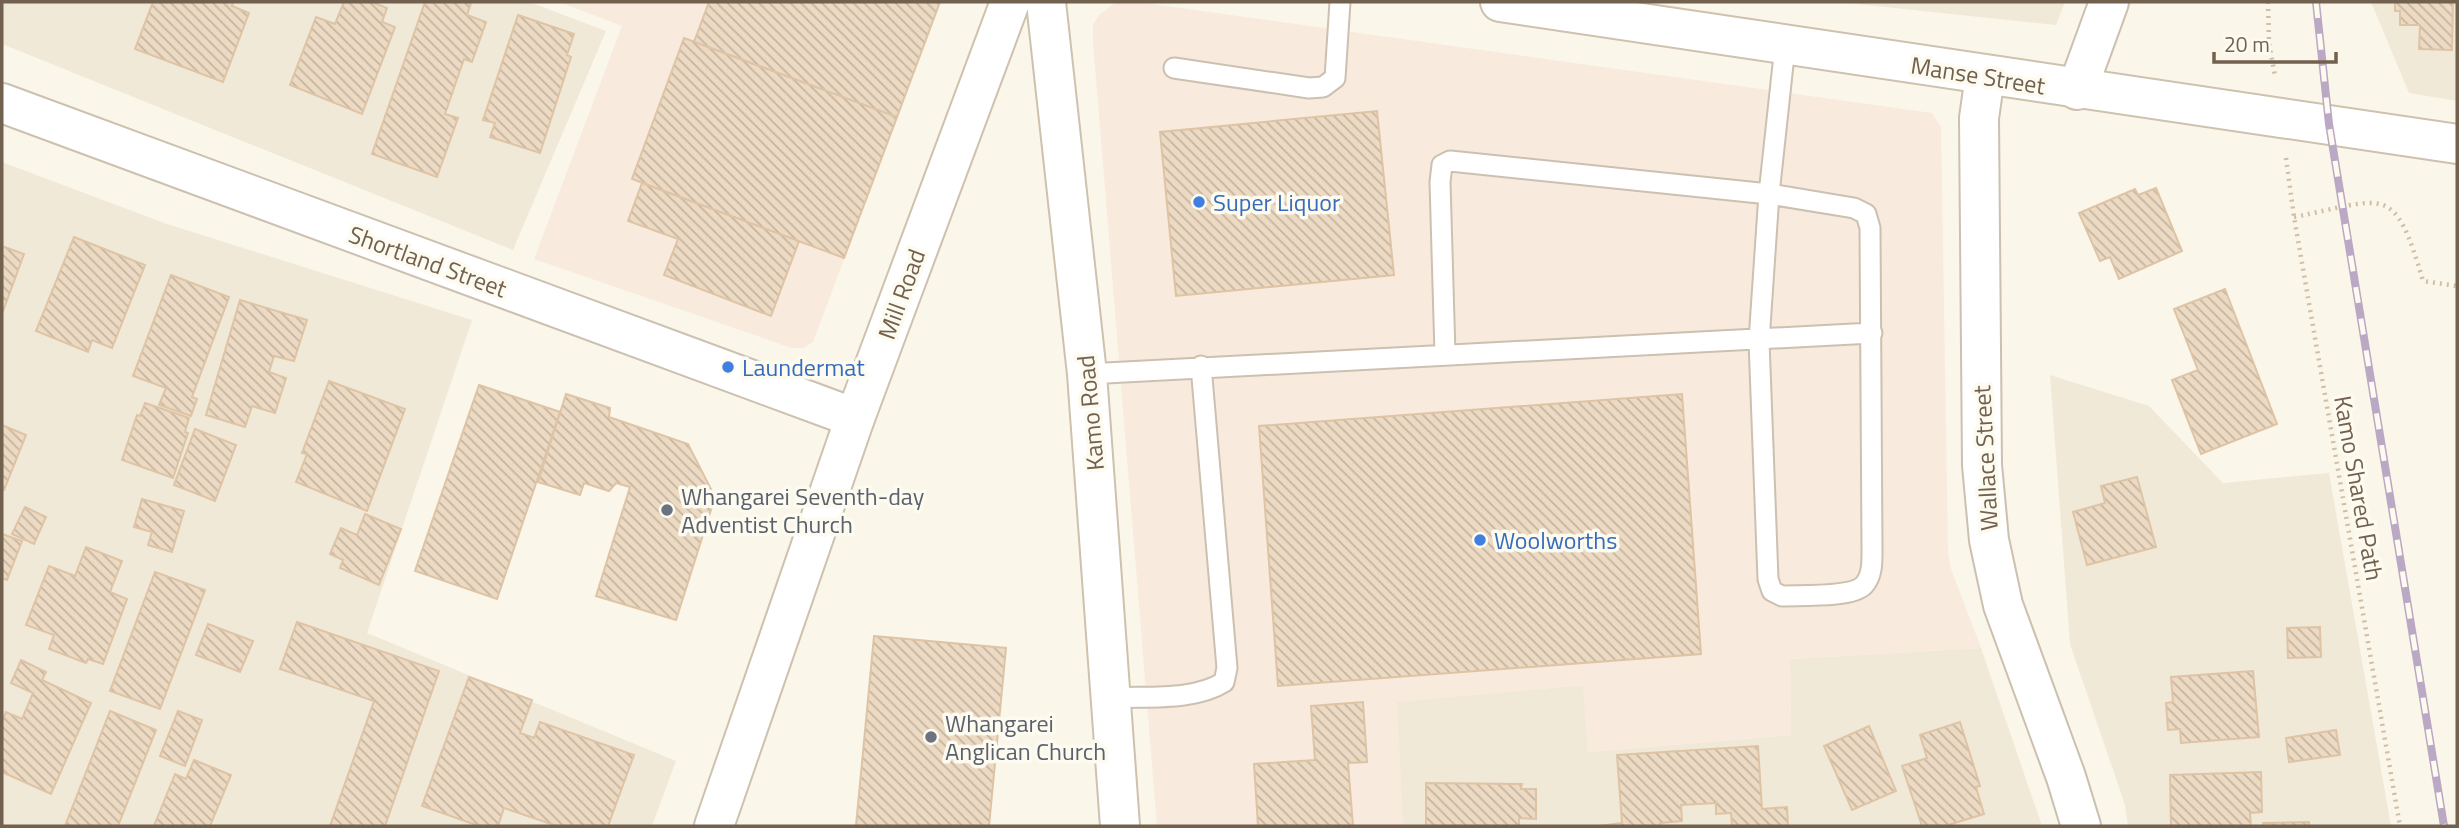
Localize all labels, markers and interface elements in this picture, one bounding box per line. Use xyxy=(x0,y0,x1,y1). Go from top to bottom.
scale bar xyxy=(2214,21,2336,65)
text: 20 m xyxy=(2224,28,2270,60)
street label: Manse Street xyxy=(1908,47,2048,103)
place label: Super Liquor xyxy=(1213,184,1340,220)
marker: Super Liquor xyxy=(1191,194,1207,210)
street label: Shortland Street xyxy=(344,216,512,306)
street label: Mill Road xyxy=(868,244,934,344)
place label: Laundermat xyxy=(742,349,865,385)
street label: Kamo Road xyxy=(1067,354,1113,472)
marker: Laundermat xyxy=(720,359,736,375)
street label: Wallace Street xyxy=(1963,384,2007,532)
street label: Kamo Shared Path xyxy=(2325,393,2393,583)
place label: Whangarei Seventh-day Adventist Church xyxy=(681,478,925,542)
marker: Whangarei Seventh-day Adventist Church xyxy=(659,502,675,518)
place label: Woolworths xyxy=(1494,522,1617,558)
marker: Woolworths xyxy=(1472,532,1488,548)
place label: Whangarei Anglican Church xyxy=(945,705,1106,769)
marker: Whangarei Anglican Church xyxy=(923,729,939,745)

